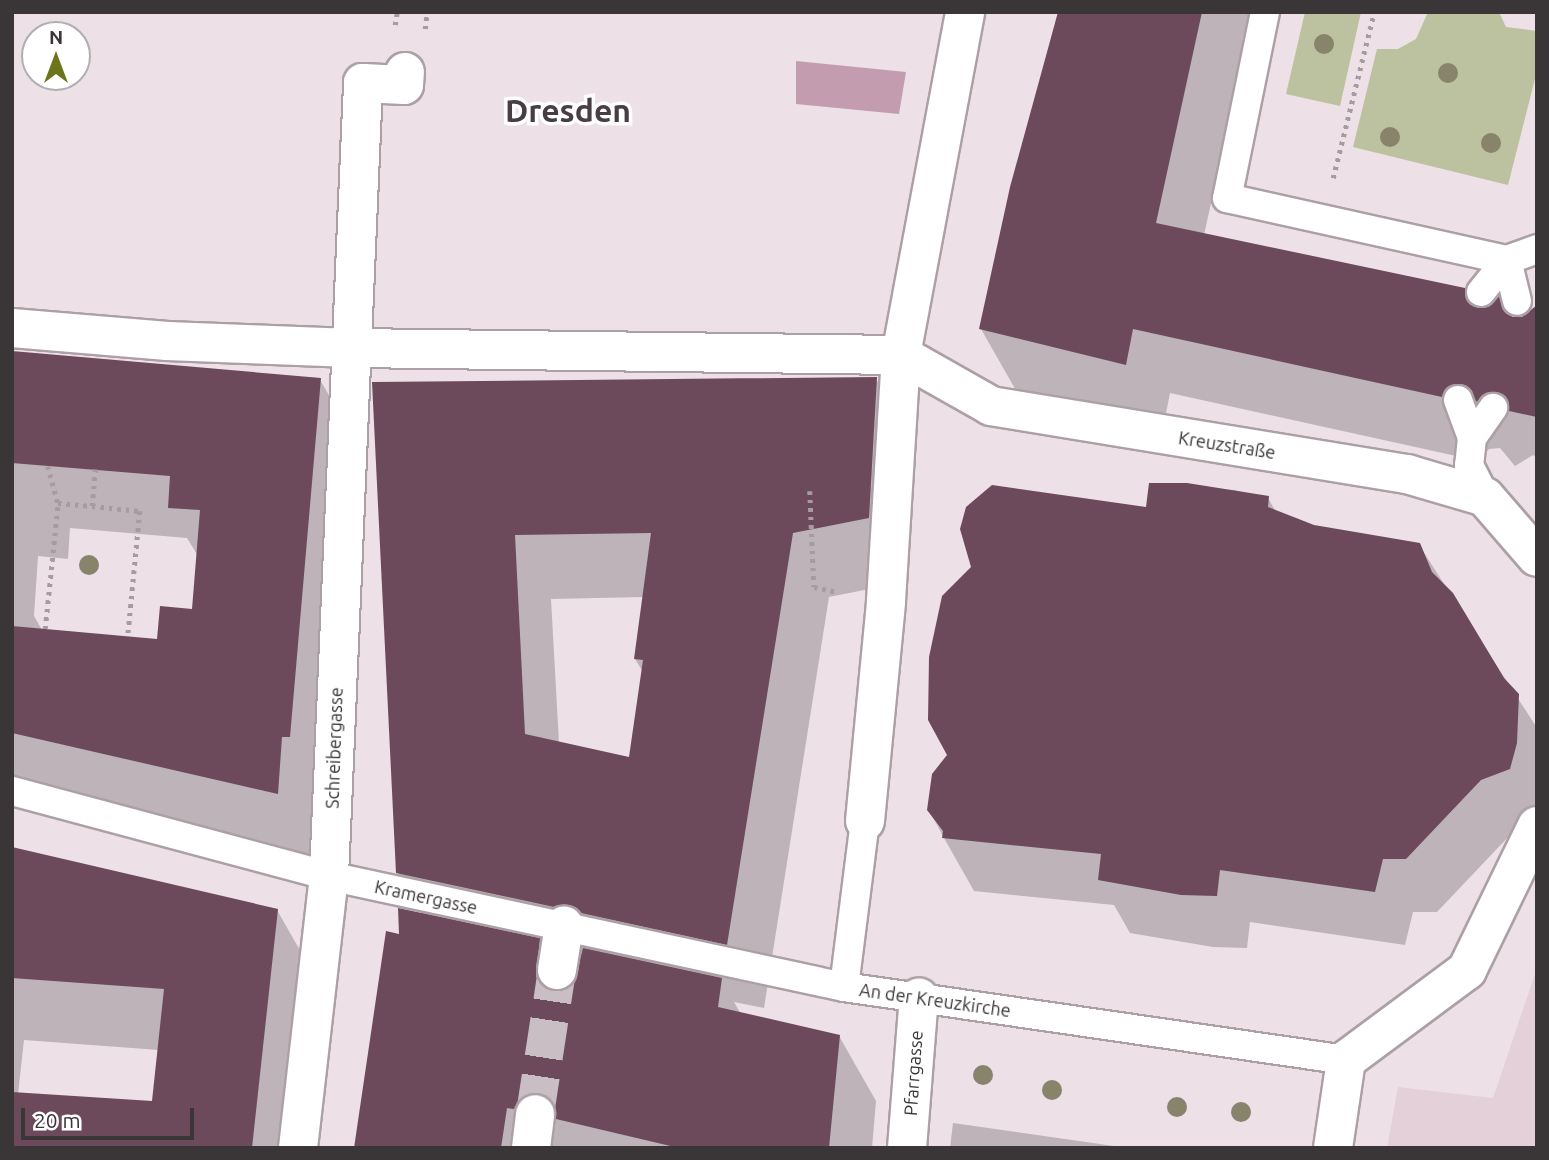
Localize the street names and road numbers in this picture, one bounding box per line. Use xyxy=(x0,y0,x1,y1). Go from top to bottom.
street label: Kreuzstraße xyxy=(1177,427,1277,463)
street label: Schreibergasse xyxy=(321,687,347,809)
street label: Kramergasse xyxy=(373,876,479,918)
street label: An der Kreuzkirche xyxy=(858,979,1012,1021)
street label: Pfarrgasse xyxy=(899,1030,927,1116)

